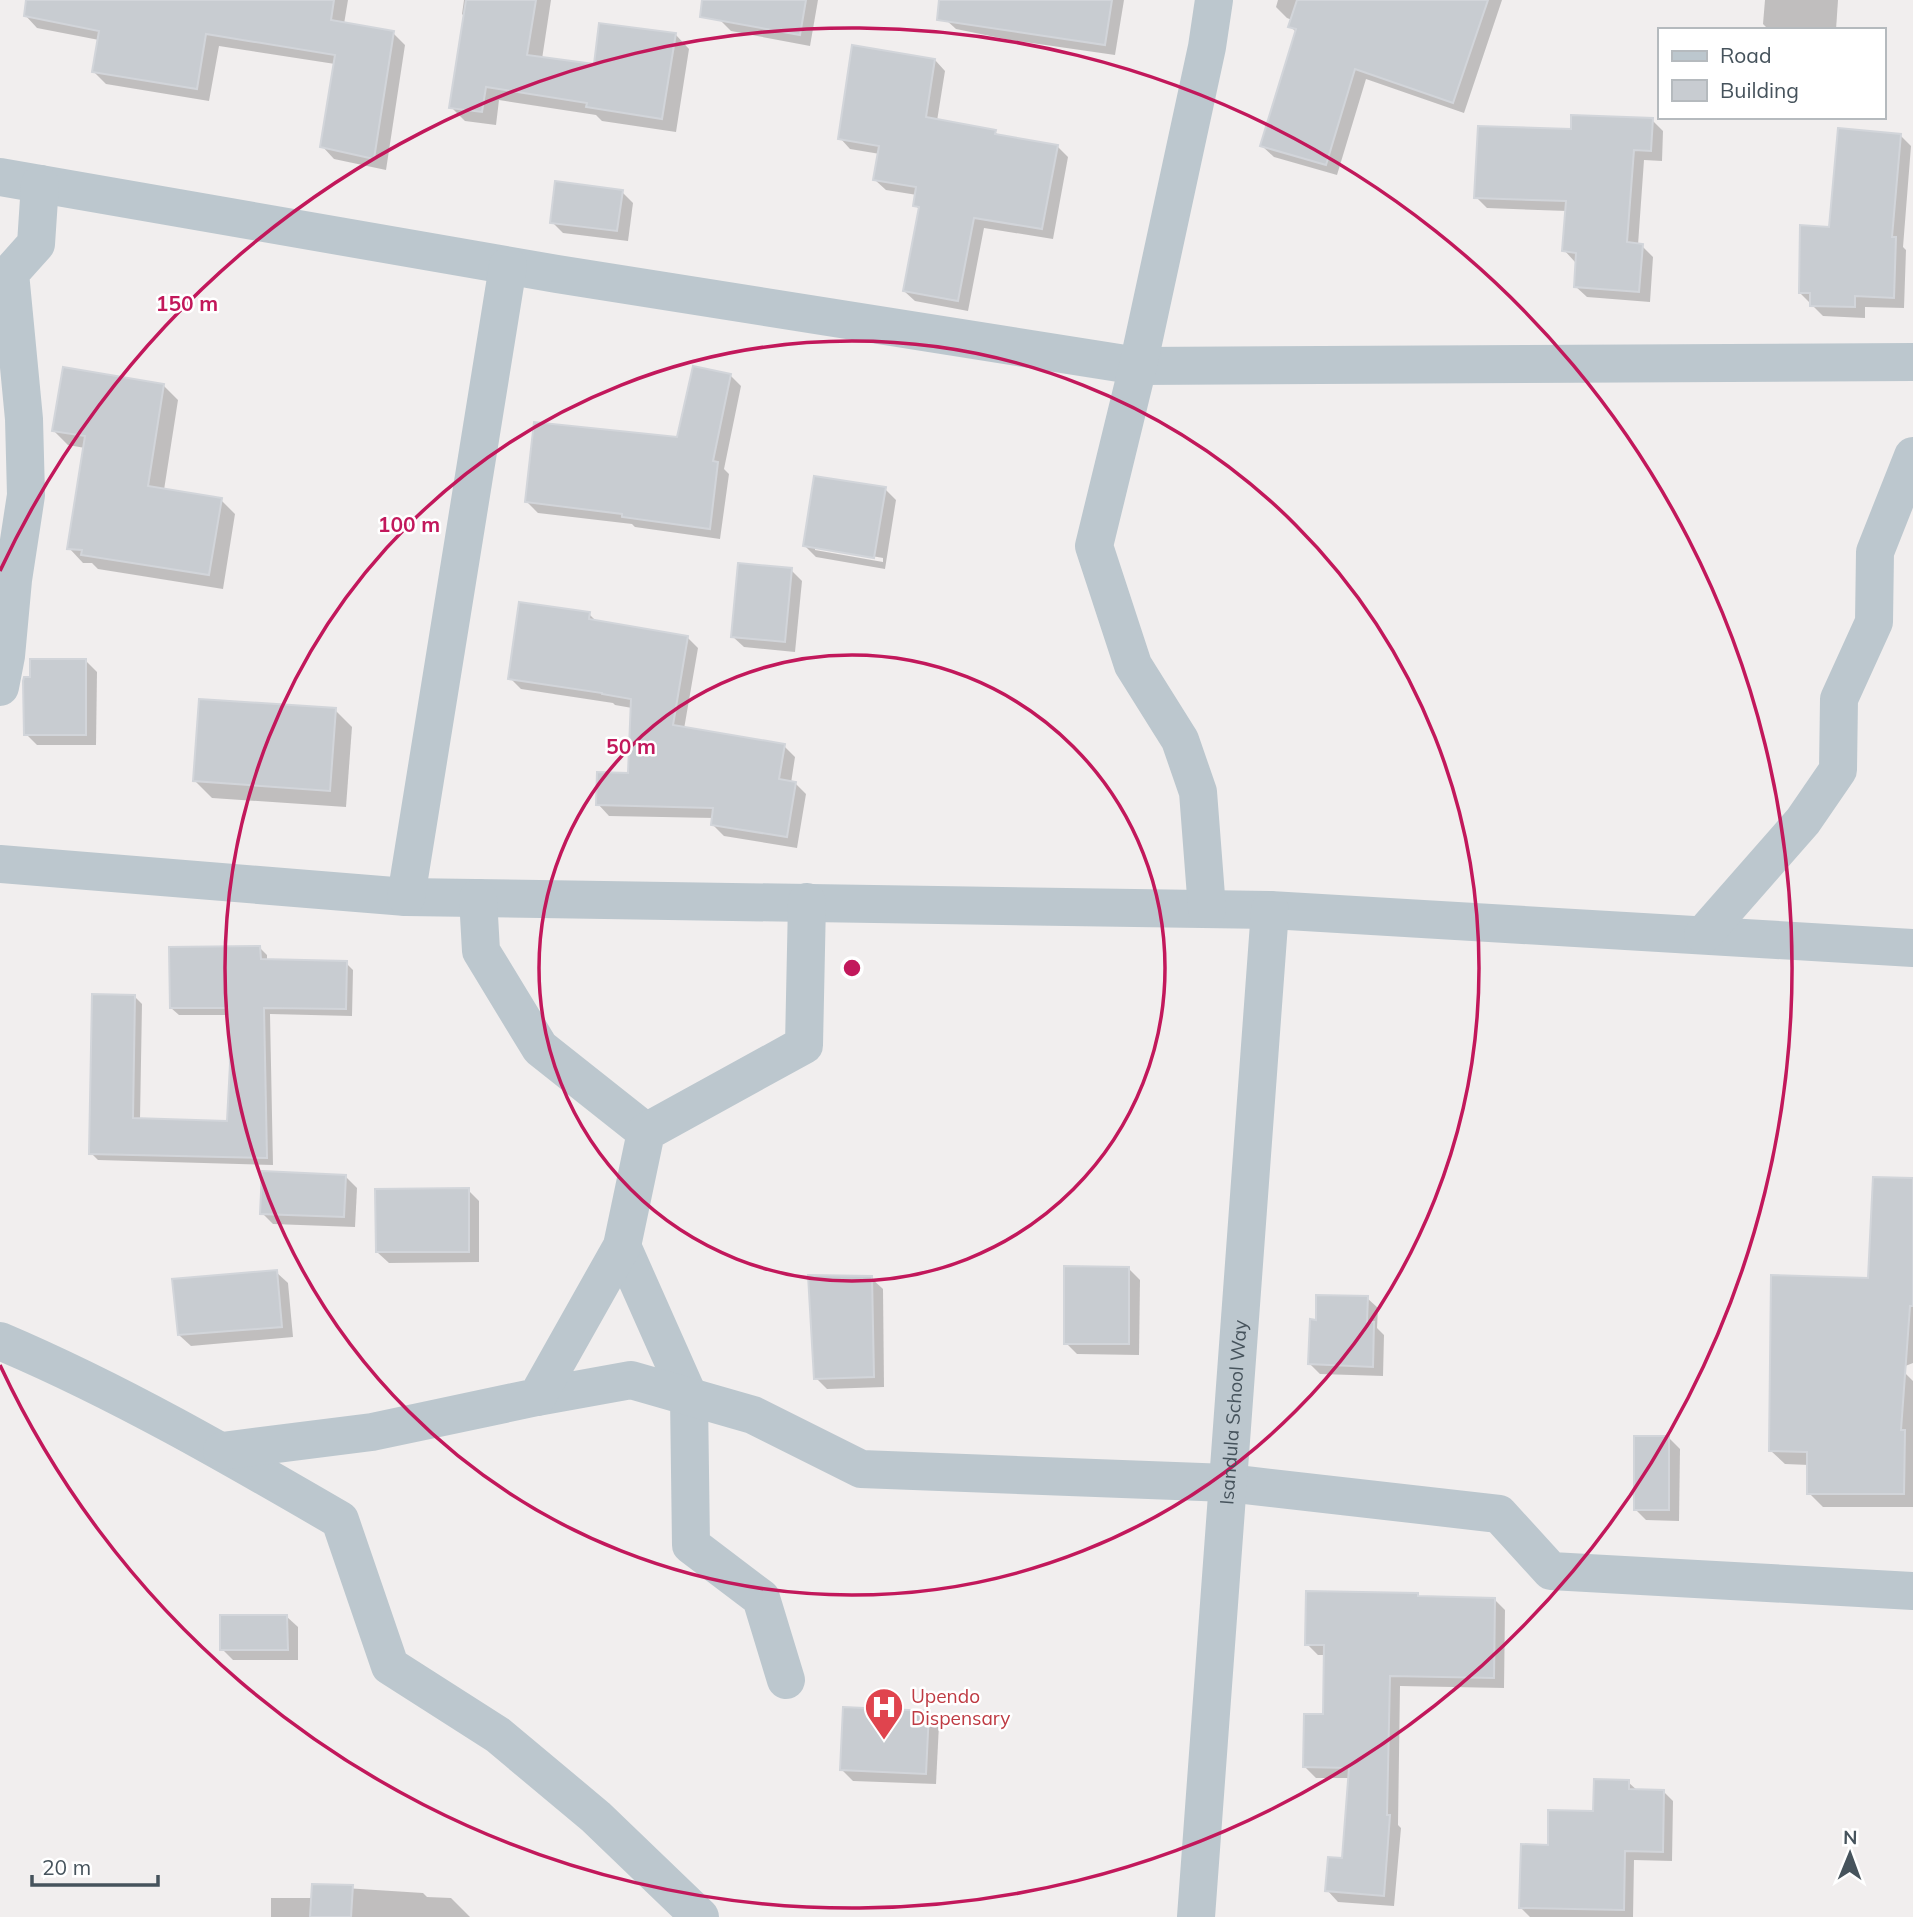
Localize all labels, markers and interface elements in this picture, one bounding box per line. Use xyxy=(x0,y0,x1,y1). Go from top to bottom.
legend xyxy=(1658,28,1885,119)
text: Road xyxy=(1720,42,1771,68)
text: Building xyxy=(1720,77,1799,103)
text: 150 m xyxy=(156,290,218,316)
text: 100 m xyxy=(378,511,440,537)
text: 50 m xyxy=(606,733,656,759)
centre of rings xyxy=(840,956,864,980)
street label: Isandula School Way xyxy=(1214,1319,1252,1506)
place label: Upendo Dispensary xyxy=(911,1684,1010,1730)
hospital icon: Upendo Dispensary xyxy=(863,1686,905,1741)
north arrow xyxy=(1815,1819,1885,1889)
text: N xyxy=(1843,1825,1858,1849)
scale bar xyxy=(32,1843,158,1887)
text: 20 m xyxy=(42,1854,91,1880)

